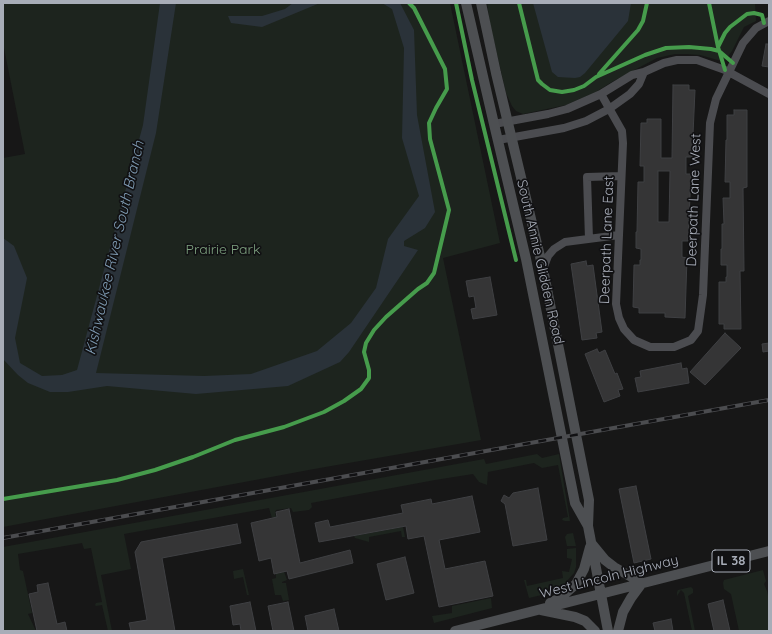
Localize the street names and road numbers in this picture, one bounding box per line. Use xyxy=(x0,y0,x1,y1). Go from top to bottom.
street label: Deerpath Lane West xyxy=(683,133,705,267)
street label: Deerpath Lane East xyxy=(596,176,618,304)
street label: South Annie Glidden Road xyxy=(513,178,567,346)
road number: IL 38 xyxy=(712,550,750,572)
street label: West Lincoln Highway xyxy=(538,552,680,602)

